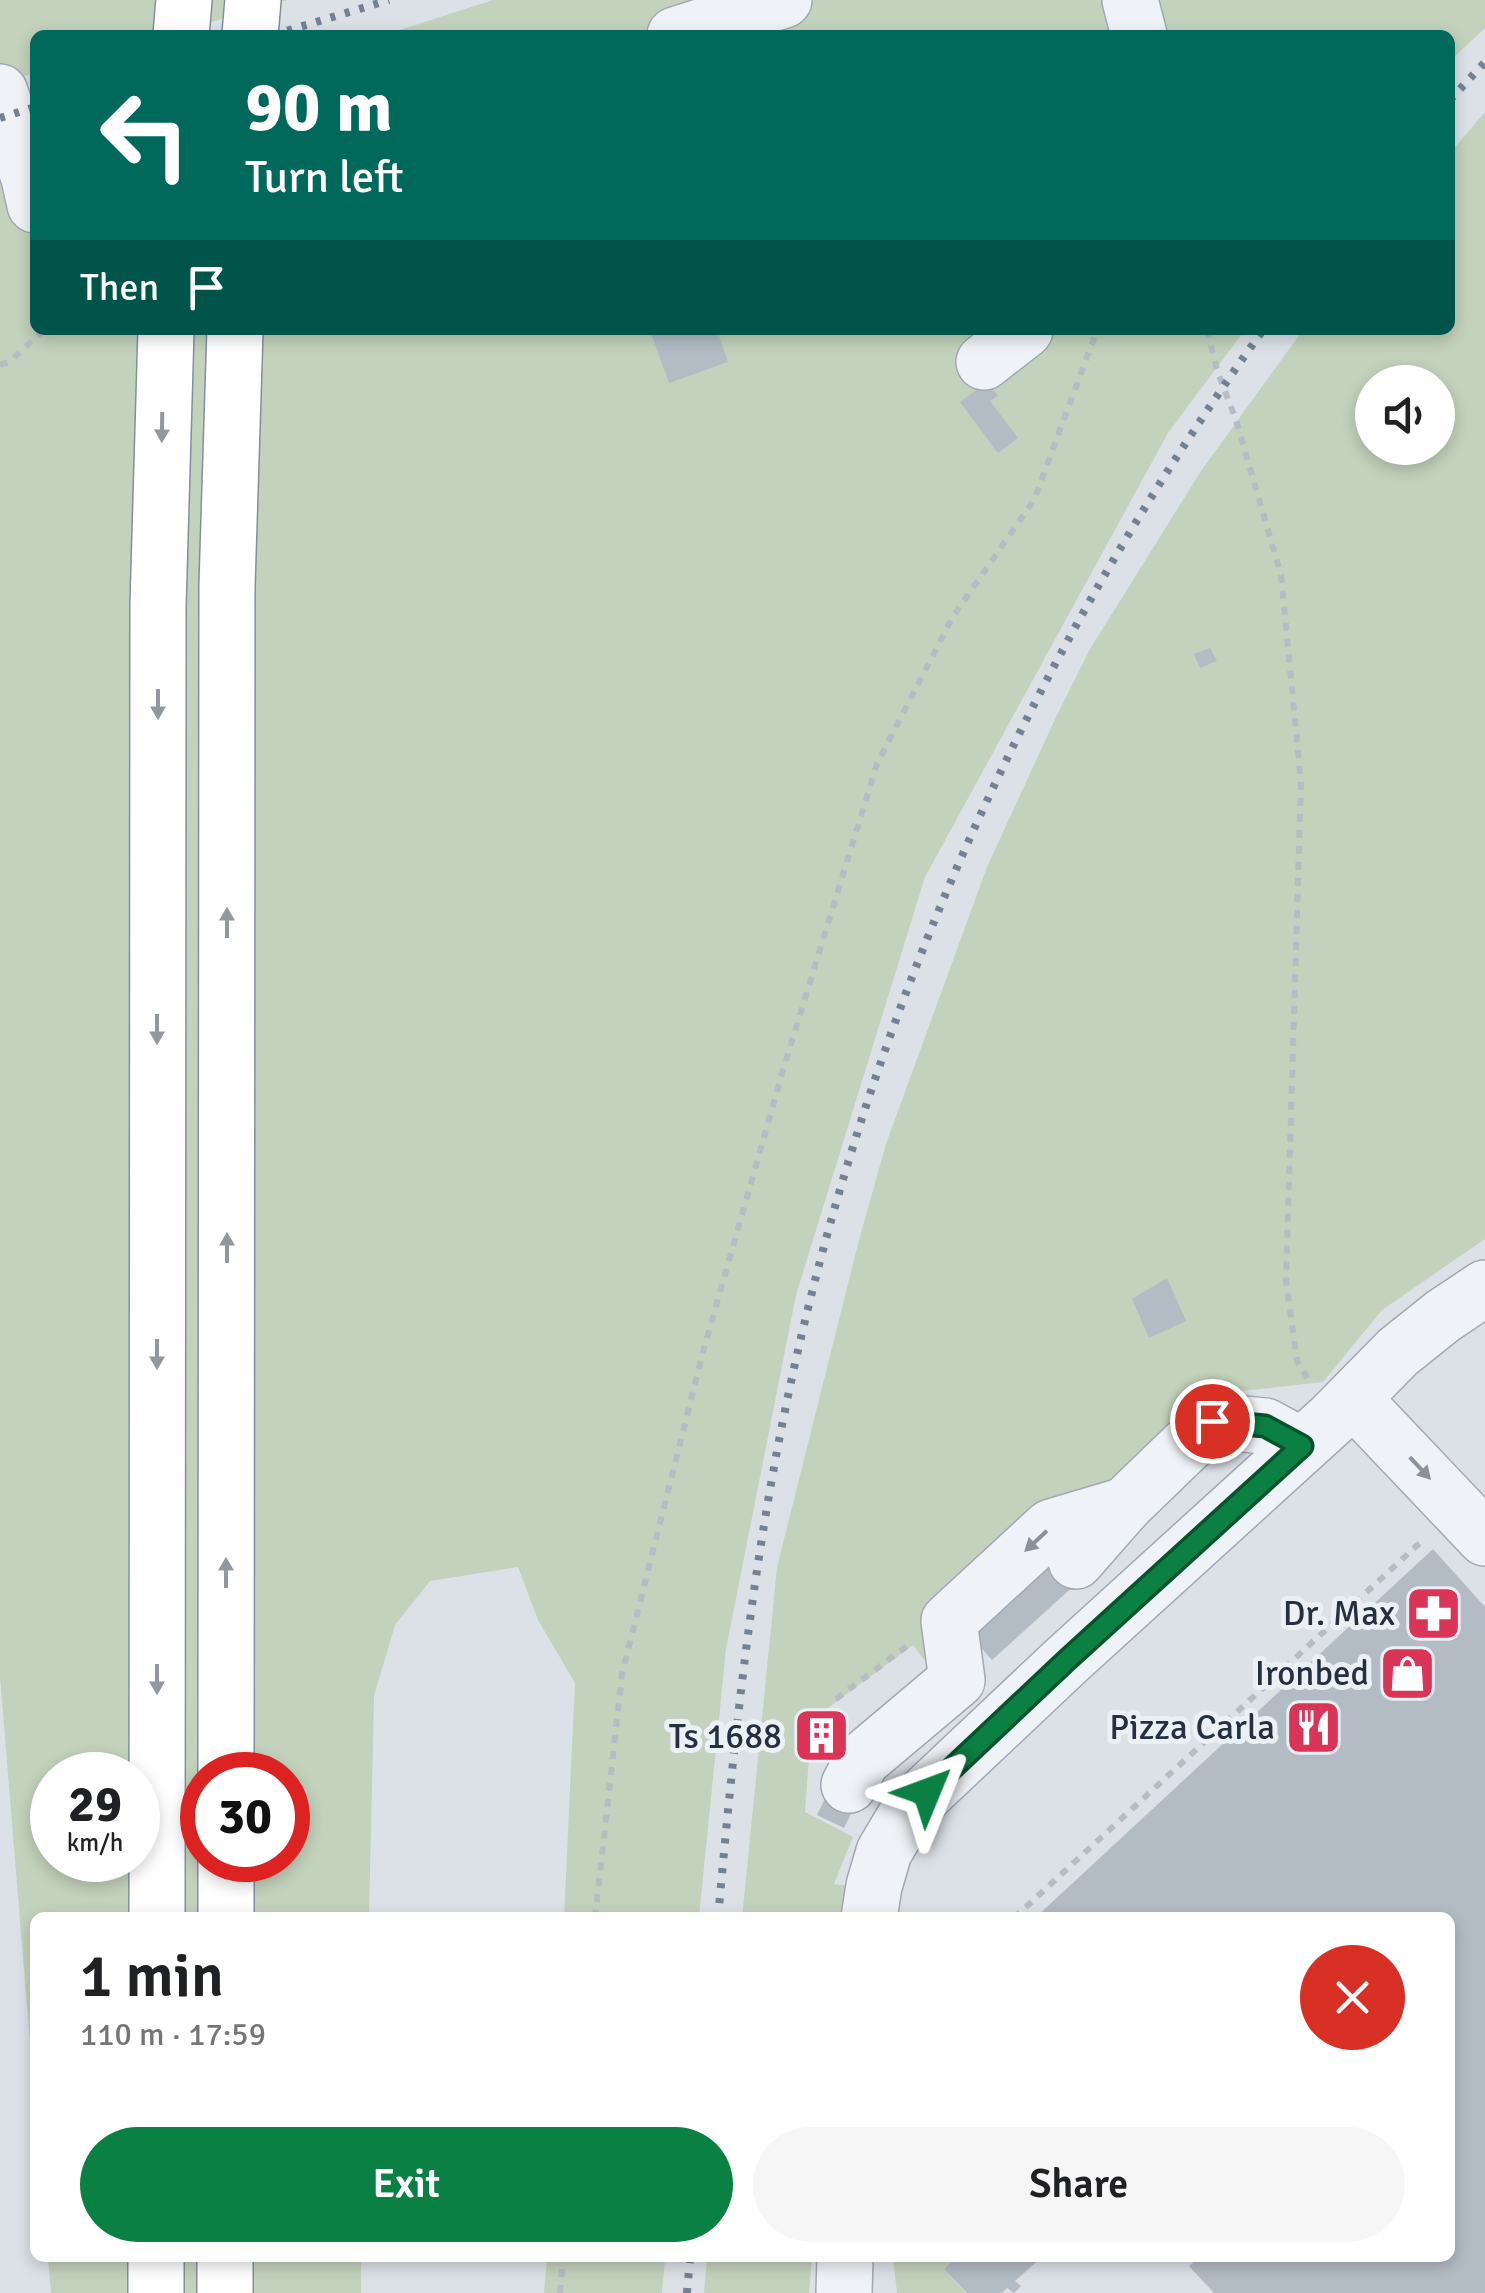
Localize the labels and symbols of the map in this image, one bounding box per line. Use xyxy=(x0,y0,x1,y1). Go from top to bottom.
one-way arrow xyxy=(154,412,170,444)
one-way arrow xyxy=(150,688,166,720)
one-way arrow xyxy=(219,906,235,938)
one-way arrow xyxy=(149,1013,165,1045)
one-way arrow xyxy=(219,1231,235,1263)
one-way arrow xyxy=(149,1338,165,1370)
pin xyxy=(1170,1379,1255,1464)
one-way arrow xyxy=(1408,1455,1431,1479)
one-way arrow xyxy=(1024,1529,1048,1552)
one-way arrow xyxy=(218,1556,234,1588)
pharmacy icon: Dr. Max xyxy=(1404,1583,1464,1643)
place label: Dr. Max xyxy=(1283,1592,1395,1635)
shop icon: Ironbed xyxy=(1378,1643,1438,1703)
place label: Ironbed xyxy=(1255,1652,1369,1695)
one-way arrow xyxy=(149,1663,165,1695)
restaurant icon: Pizza Carla xyxy=(1284,1697,1344,1757)
building icon: Ts 1688 xyxy=(791,1706,851,1766)
place label: Pizza Carla xyxy=(1109,1706,1275,1749)
place label: Ts 1688 xyxy=(669,1715,782,1758)
position arrow xyxy=(875,1740,979,1844)
speed limit sign: 30 xyxy=(180,1752,310,1882)

